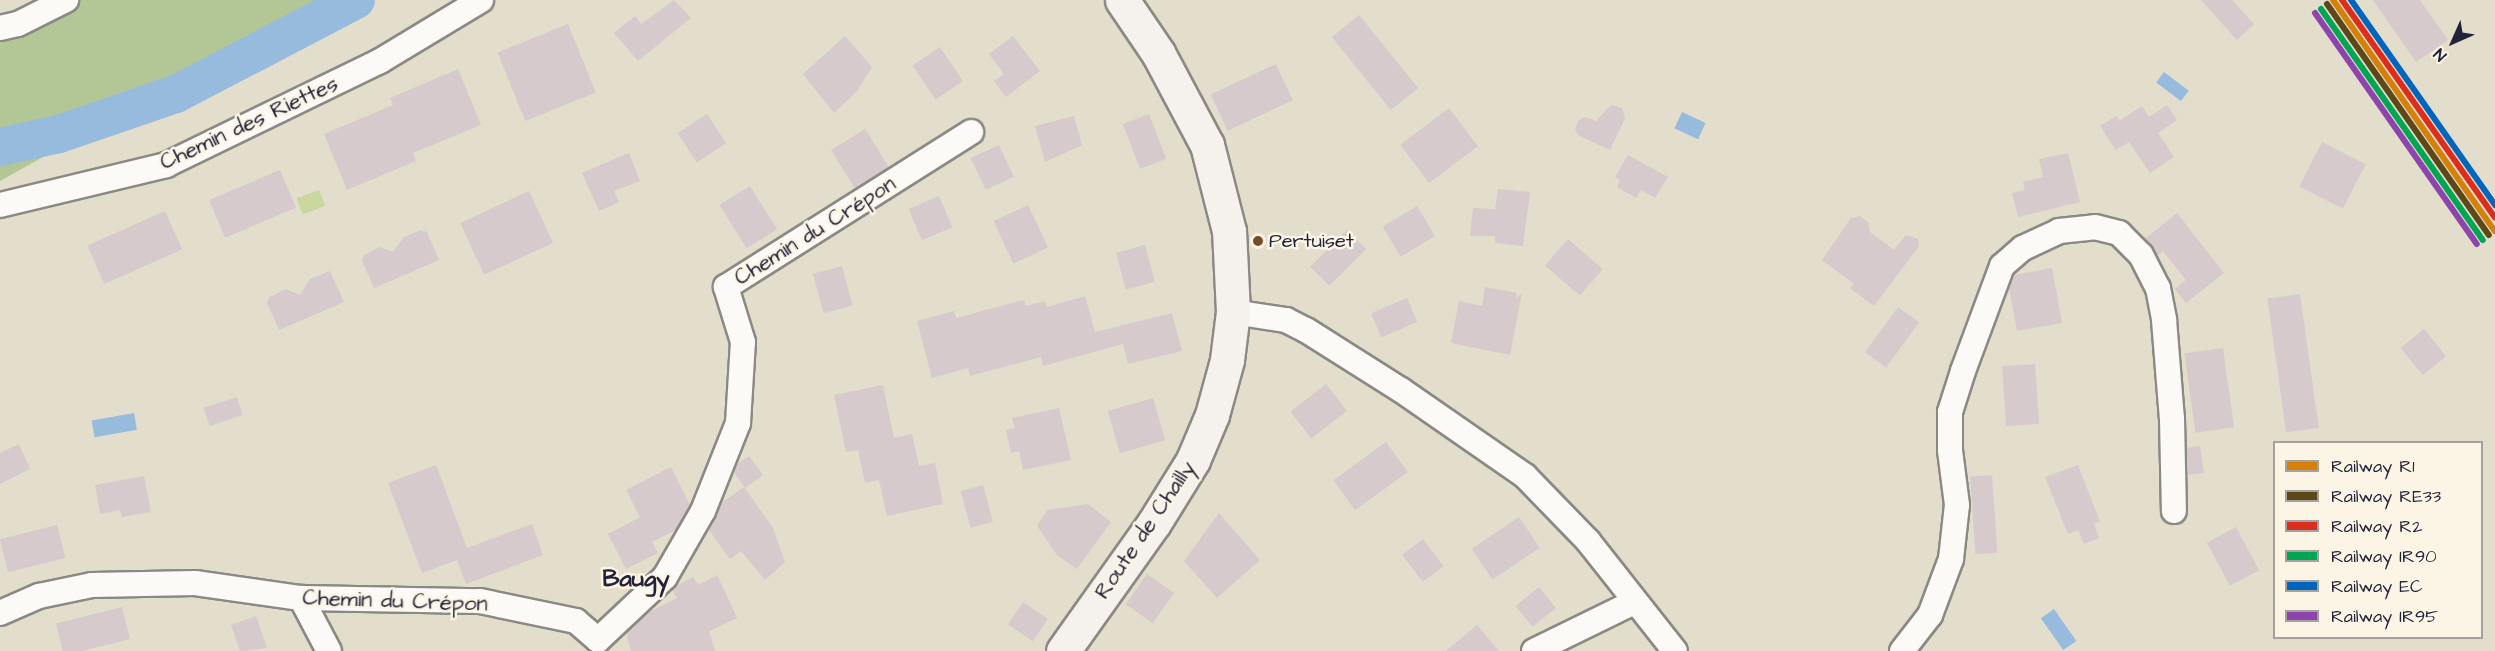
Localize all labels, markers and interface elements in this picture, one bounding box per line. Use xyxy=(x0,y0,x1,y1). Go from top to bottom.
north arrow xyxy=(2423,12,2483,72)
text: N xyxy=(2429,43,2452,66)
street label: Chemin des Riettes xyxy=(156,70,342,176)
street label: Chemin du Crépon xyxy=(730,171,900,291)
place label: Pertuiset xyxy=(1269,229,1354,253)
marker: Pertuiset xyxy=(1252,235,1264,247)
legend xyxy=(2273,441,2483,639)
text: Railway R1 xyxy=(2331,454,2414,479)
street label: Route de Chailly xyxy=(1089,456,1201,604)
text: Railway RE33 xyxy=(2331,484,2441,509)
text: Railway R2 xyxy=(2331,514,2422,539)
text: Railway IR90 xyxy=(2331,544,2437,569)
district label: Baugy xyxy=(602,566,670,594)
text: Railway EC xyxy=(2331,574,2423,599)
street label: Chemin du Crépon xyxy=(302,585,488,617)
text: Railway IR95 xyxy=(2331,604,2438,629)

